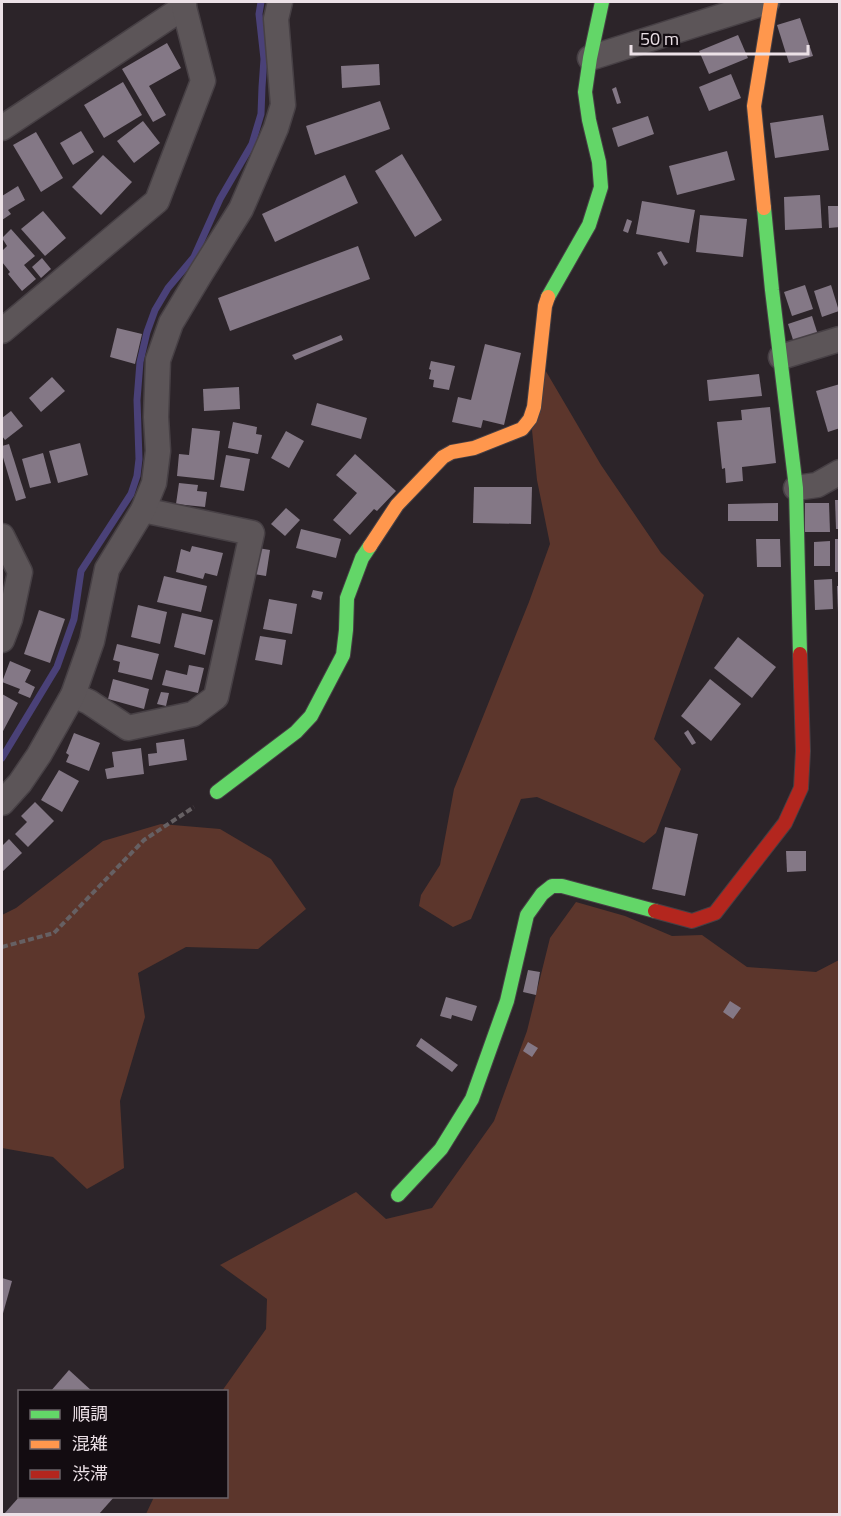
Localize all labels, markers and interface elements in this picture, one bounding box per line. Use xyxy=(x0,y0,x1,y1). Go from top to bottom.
scale bar xyxy=(631,18,808,56)
text: 50 m xyxy=(640,25,679,52)
legend xyxy=(18,1390,228,1498)
text: 順調 xyxy=(72,1400,108,1427)
text: 混雑 xyxy=(72,1430,108,1457)
text: 渋滞 xyxy=(72,1460,108,1487)

